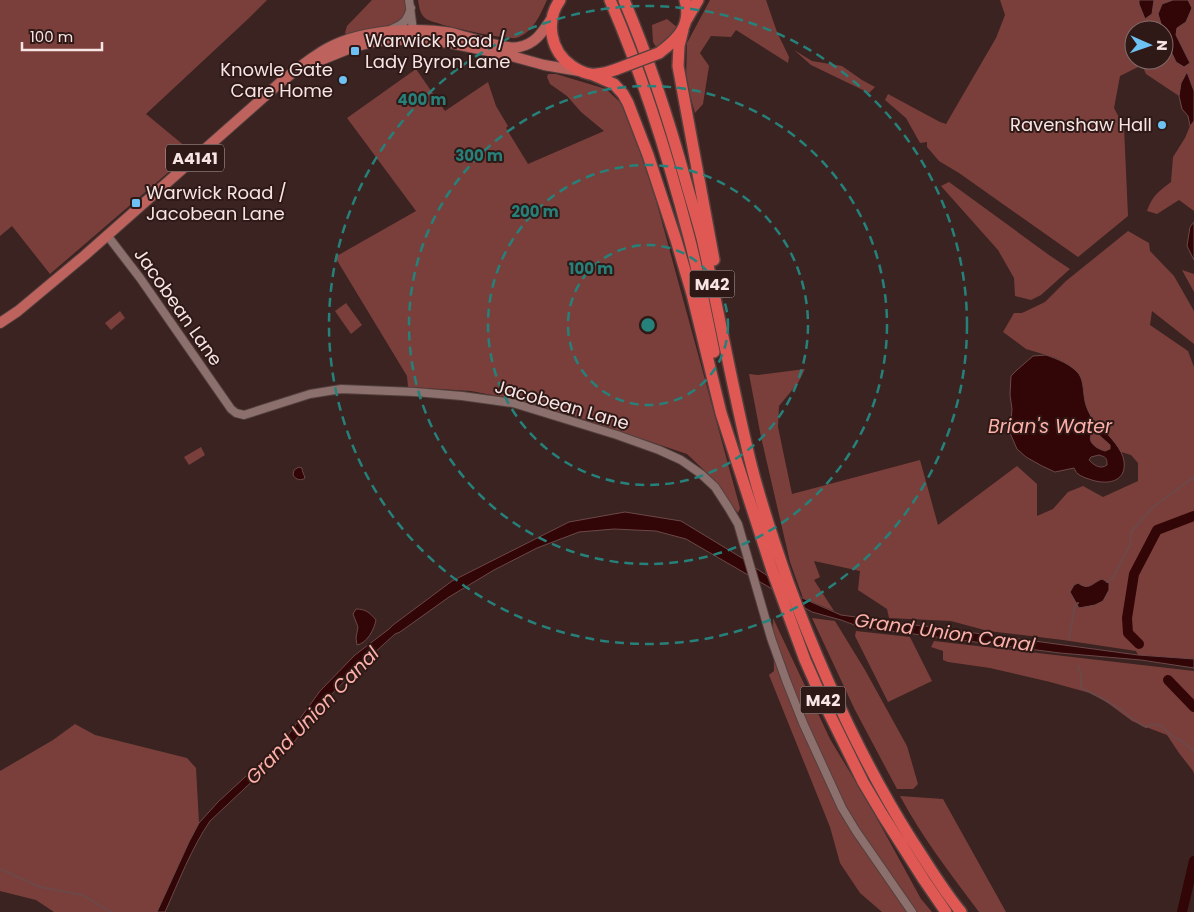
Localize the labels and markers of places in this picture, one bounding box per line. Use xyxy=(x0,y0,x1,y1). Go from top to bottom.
place label: Warwick Road / Lady Byron Lane xyxy=(365,28,510,74)
marker: Warwick Road / Lady Byron Lane xyxy=(349,45,361,57)
place label: Knowle Gate Care Home xyxy=(220,57,333,103)
marker: Knowle Gate Care Home xyxy=(337,74,349,86)
place label: Ravenshaw Hall xyxy=(1010,112,1152,137)
marker: Ravenshaw Hall xyxy=(1156,119,1168,131)
place label: Warwick Road / Jacobean Lane xyxy=(146,180,287,226)
marker: Warwick Road / Jacobean Lane xyxy=(130,197,142,209)
centre of rings xyxy=(639,316,657,334)

